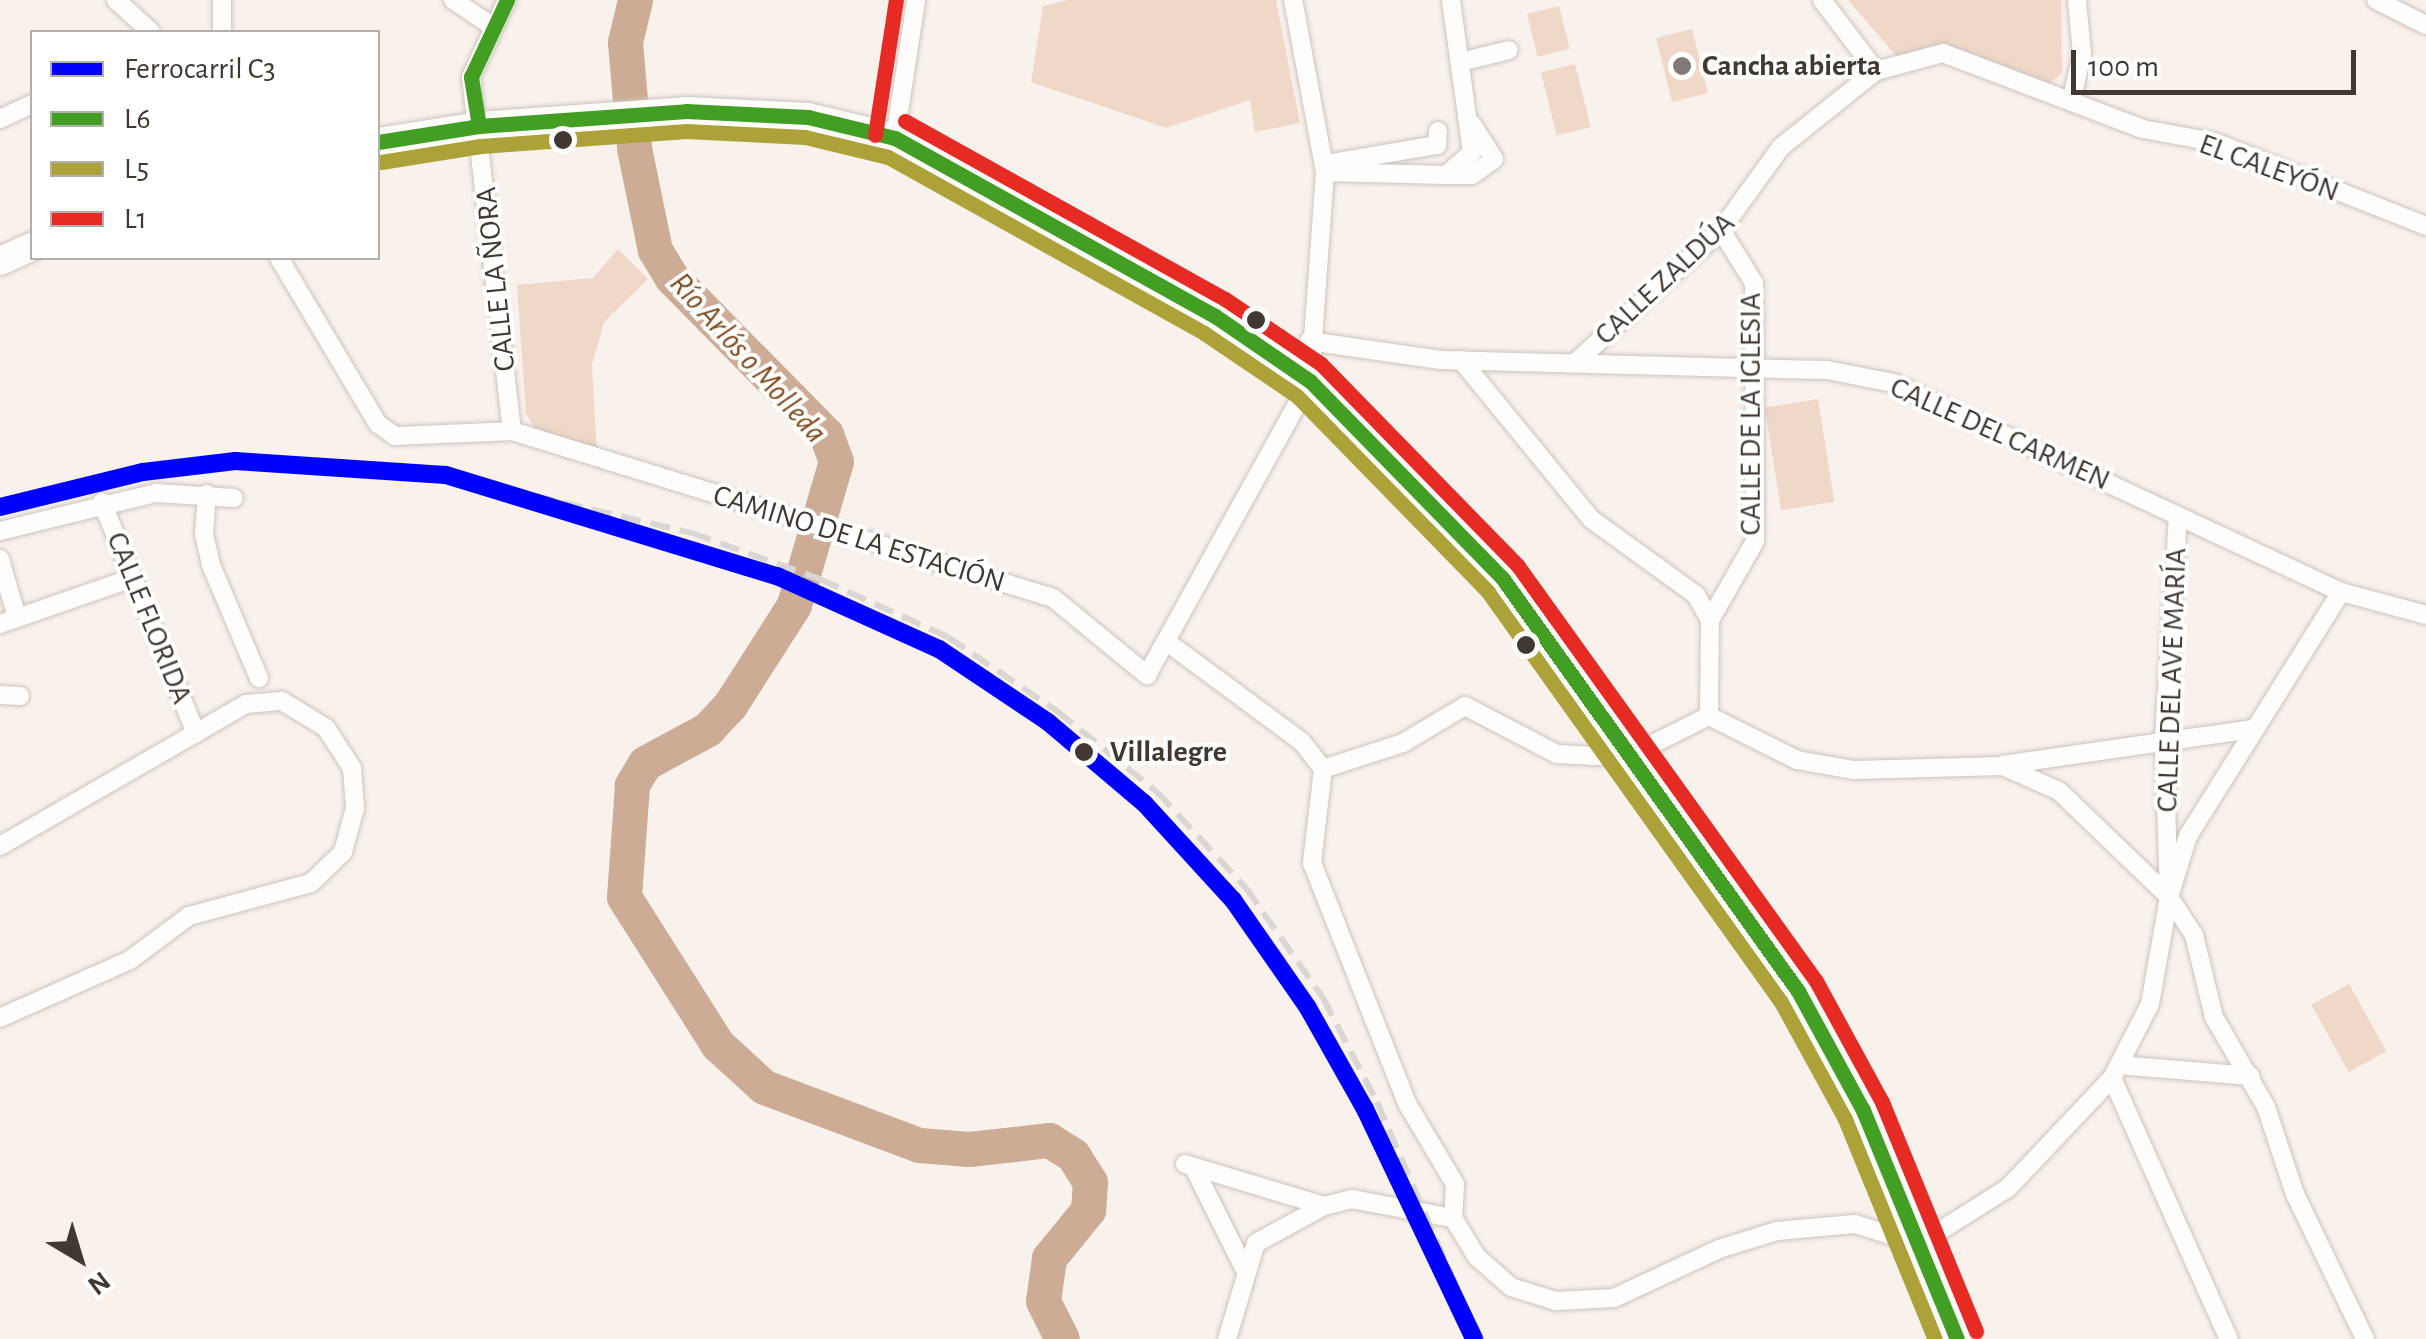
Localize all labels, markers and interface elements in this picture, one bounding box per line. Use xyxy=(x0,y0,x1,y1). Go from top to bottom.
legend xyxy=(30,30,380,260)
scale bar xyxy=(2076,30,2361,92)
place label: Cancha abierta xyxy=(1702,48,1881,84)
text: 100 m xyxy=(2088,52,2159,82)
text: Ferrocarril C3 xyxy=(124,54,276,84)
marker: Cancha abierta xyxy=(1671,55,1693,77)
text: L6 xyxy=(124,104,151,134)
street label: EL CALEYÓN xyxy=(2194,126,2344,210)
unlabelled marker xyxy=(553,130,573,150)
text: L5 xyxy=(124,154,149,184)
street label: CALLE LA ÑORA xyxy=(468,185,524,373)
text: L1 xyxy=(124,204,147,234)
street label: CALLE ZALDÚA xyxy=(1588,205,1742,353)
water label: Río Arlós o Molleda xyxy=(661,265,835,451)
street label: CALLE DE LA IGLESIA xyxy=(1733,293,1769,535)
unlabelled marker xyxy=(1246,310,1266,330)
street label: CALLE DEL CARMEN xyxy=(1885,369,2115,499)
street label: CAMINO DE LA ESTACIÓN xyxy=(709,477,1009,601)
street label: CALLE FLORIDA xyxy=(98,527,200,709)
street label: CALLE DEL AVE MARÍA xyxy=(2149,547,2195,813)
unlabelled marker xyxy=(1516,635,1536,655)
place label: Villalegre xyxy=(1110,734,1227,770)
marker: Villalegre xyxy=(1067,735,1101,769)
north arrow xyxy=(30,1209,130,1309)
text: N xyxy=(82,1266,115,1300)

